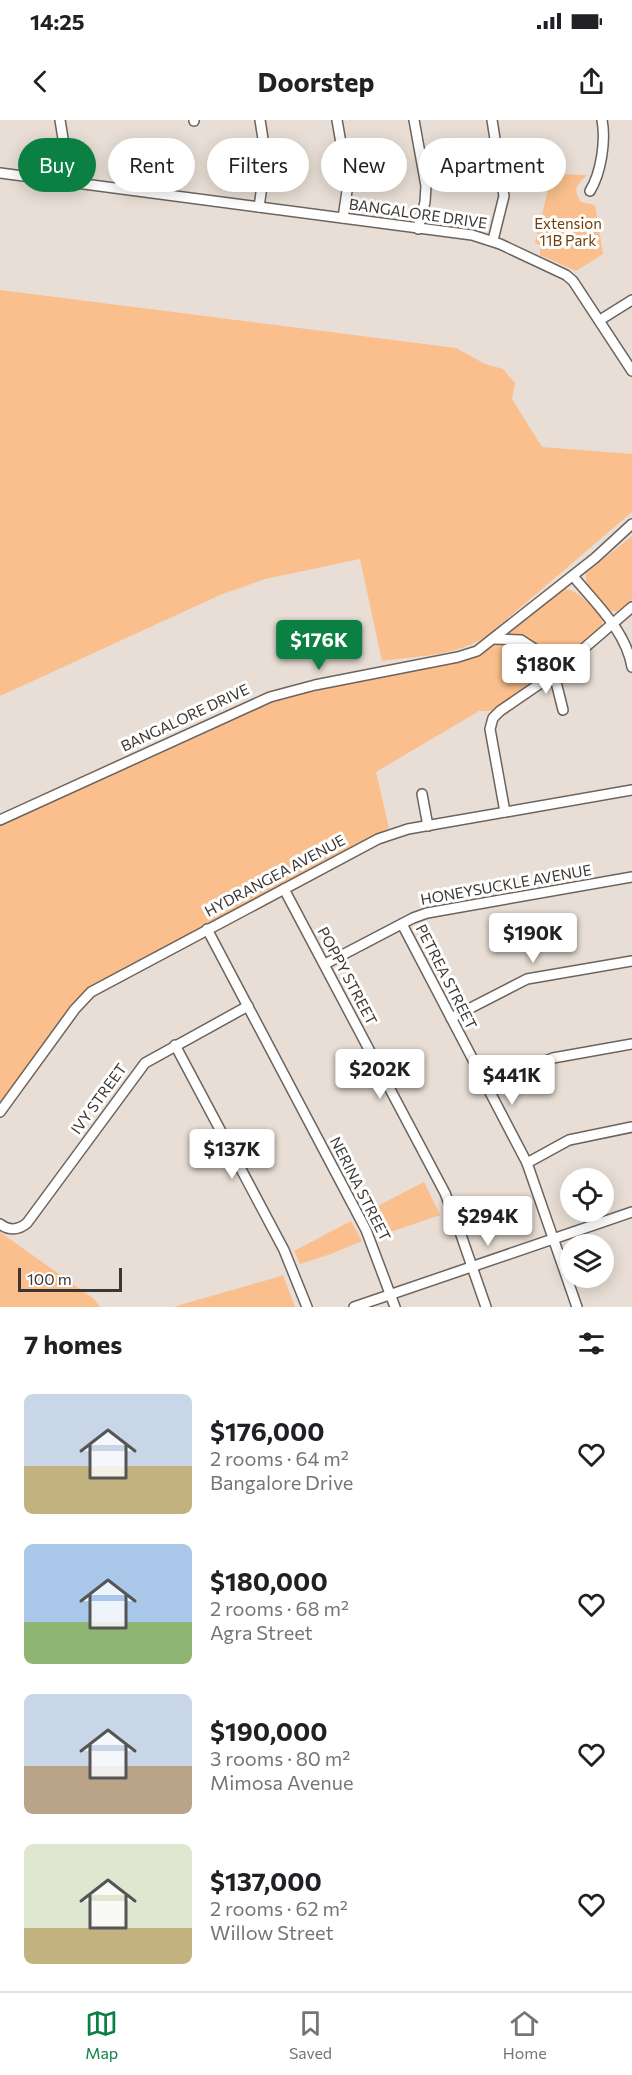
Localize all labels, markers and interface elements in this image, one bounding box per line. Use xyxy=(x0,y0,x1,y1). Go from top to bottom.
text: 14:25 xyxy=(30,8,85,35)
icon: back xyxy=(24,65,57,98)
text: Doorstep xyxy=(258,65,374,98)
icon: share xyxy=(575,65,608,98)
chip: Buy xyxy=(18,138,96,192)
chip: Rent xyxy=(108,138,195,192)
chip: Filters xyxy=(207,138,309,192)
chip: New xyxy=(321,138,407,192)
chip: Apartment xyxy=(419,138,566,192)
street label: BANGALORE DRIVE xyxy=(348,194,489,232)
park label: Extension 11B Park xyxy=(534,214,602,249)
pin: $176K xyxy=(277,620,361,671)
text: $176K xyxy=(290,627,348,651)
pin: $180K xyxy=(504,644,588,695)
text: $180K xyxy=(516,651,576,675)
street label: BANGALORE DRIVE xyxy=(118,679,252,755)
street label: HYDRANGEA AVENUE xyxy=(201,830,348,920)
street label: HONEYSUCKLE AVENUE xyxy=(419,860,593,908)
pin: $190K xyxy=(491,913,575,964)
text: $190K xyxy=(503,920,563,944)
street label: PETREA STREET xyxy=(413,921,481,1033)
street label: POPPY STREET xyxy=(314,923,382,1028)
pin: $202K xyxy=(338,1049,422,1100)
pin: $441K xyxy=(470,1055,554,1106)
text: $202K xyxy=(349,1056,411,1080)
street label: IVY STREET xyxy=(67,1059,130,1137)
text: $441K xyxy=(483,1062,541,1086)
pin: $137K xyxy=(190,1129,274,1180)
street label: NERINA STREET xyxy=(327,1133,395,1244)
text: $137K xyxy=(204,1136,260,1160)
map controls xyxy=(560,1168,614,1288)
button: locate xyxy=(560,1168,614,1222)
pin: $294K xyxy=(446,1196,530,1247)
text: $294K xyxy=(457,1203,519,1227)
button: layers xyxy=(560,1234,614,1288)
scale bar xyxy=(18,1265,122,1292)
text: 100 m xyxy=(27,1269,72,1288)
icon: filters xyxy=(575,1327,608,1360)
text: 7 homes xyxy=(24,1328,122,1359)
text: $176,000 xyxy=(210,1415,324,1446)
icon: home xyxy=(72,1418,144,1490)
icon: heart xyxy=(575,1438,608,1471)
text: 2 rooms · 64 m² xyxy=(210,1446,349,1470)
text: Bangalore Drive xyxy=(210,1470,353,1494)
text: $180,000 xyxy=(210,1565,328,1596)
icon: home xyxy=(72,1568,144,1640)
icon: heart xyxy=(575,1588,608,1621)
text: 2 rooms · 68 m² xyxy=(210,1596,349,1620)
text: Agra Street xyxy=(210,1620,313,1644)
text: $190,000 xyxy=(210,1715,328,1746)
icon: home xyxy=(72,1718,144,1790)
icon: heart xyxy=(575,1738,608,1771)
text: 3 rooms · 80 m² xyxy=(210,1746,350,1770)
text: Mimosa Avenue xyxy=(210,1770,354,1794)
text: $137,000 xyxy=(210,1865,322,1896)
icon: home xyxy=(72,1868,144,1940)
icon: heart xyxy=(575,1888,608,1921)
text: 2 rooms · 62 m² xyxy=(210,1896,348,1920)
text: Willow Street xyxy=(210,1920,334,1944)
tab: Map xyxy=(85,2007,118,2062)
tab: Saved xyxy=(289,2007,332,2062)
tab: Home xyxy=(503,2007,547,2062)

